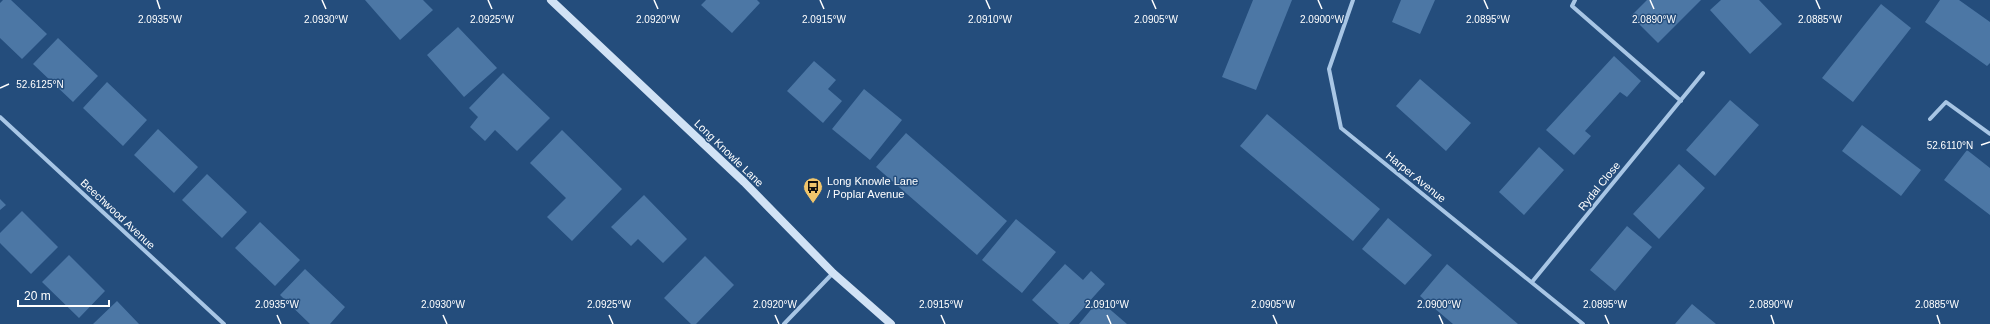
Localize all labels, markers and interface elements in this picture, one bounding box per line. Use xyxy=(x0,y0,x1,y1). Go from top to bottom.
text: 2.0935°W xyxy=(138,14,183,25)
text: 2.0930°W xyxy=(304,14,349,25)
text: 2.0925°W xyxy=(470,14,515,25)
text: 2.0920°W xyxy=(636,14,681,25)
text: 2.0915°W xyxy=(802,14,847,25)
text: 2.0910°W xyxy=(968,14,1013,25)
text: 2.0905°W xyxy=(1134,14,1179,25)
text: 2.0900°W xyxy=(1300,14,1345,25)
text: 2.0895°W xyxy=(1466,14,1511,25)
text: 2.0890°W xyxy=(1632,14,1677,25)
text: 2.0885°W xyxy=(1798,14,1843,25)
text: 52.6125°N xyxy=(16,79,64,90)
street label: Long Knowle Lane xyxy=(692,117,766,189)
text: 52.6110°N xyxy=(1927,140,1973,151)
street label: Harper Avenue xyxy=(1384,149,1448,205)
street label: Rydal Close xyxy=(1576,159,1622,213)
place label: Long Knowle Lane / Poplar Avenue xyxy=(827,175,918,200)
bus stop icon: Long Knowle Lane / Poplar Avenue xyxy=(802,176,824,204)
street label: Beechwood Avenue xyxy=(78,177,158,251)
scale bar xyxy=(18,282,109,308)
text: 20 m xyxy=(24,289,51,303)
text: 2.0935°W xyxy=(255,299,300,310)
text: 2.0930°W xyxy=(421,299,466,310)
text: 2.0925°W xyxy=(587,299,632,310)
text: 2.0920°W xyxy=(753,299,798,310)
text: 2.0915°W xyxy=(919,299,964,310)
text: 2.0910°W xyxy=(1085,299,1130,310)
text: 2.0905°W xyxy=(1251,299,1296,310)
text: 2.0900°W xyxy=(1417,299,1462,310)
text: 2.0895°W xyxy=(1583,299,1628,310)
text: 2.0890°W xyxy=(1749,299,1794,310)
text: 2.0885°W xyxy=(1915,299,1960,310)

